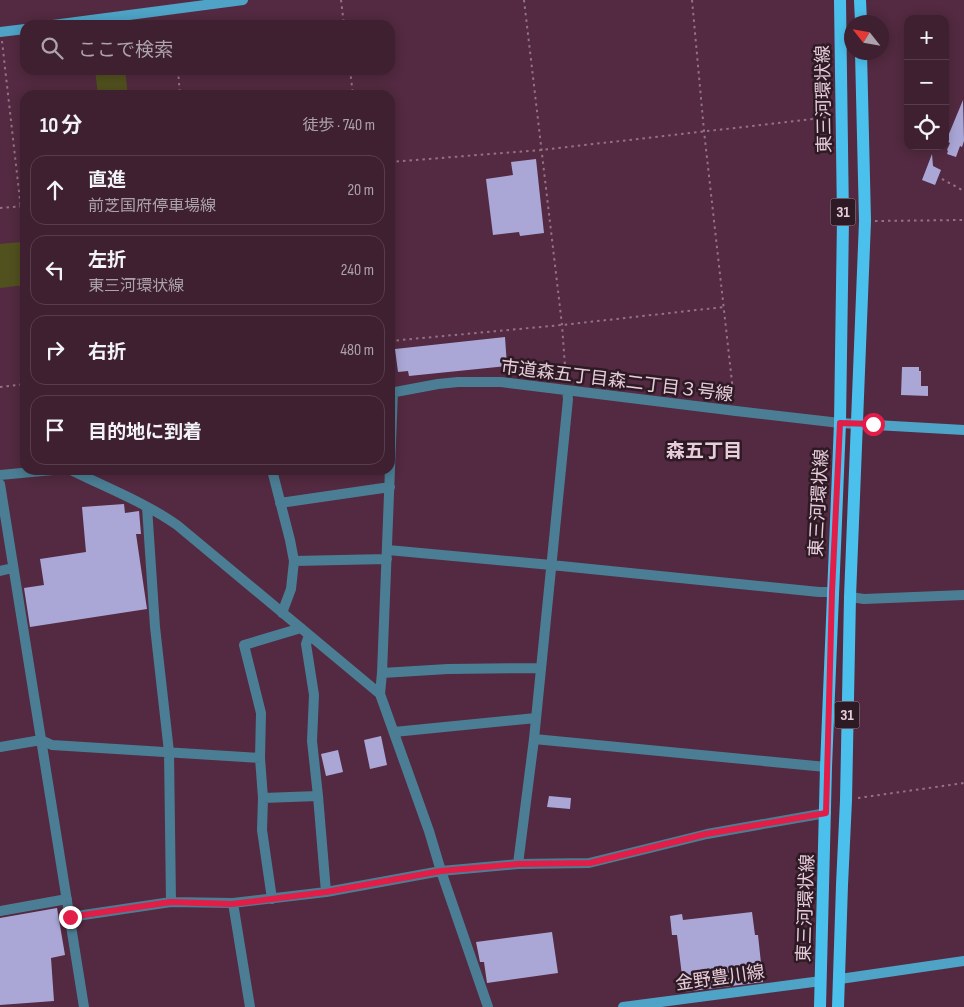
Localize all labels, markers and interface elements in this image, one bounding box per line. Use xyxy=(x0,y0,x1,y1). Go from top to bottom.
north arrow xyxy=(844,15,889,60)
map controls xyxy=(904,15,949,150)
button: + xyxy=(904,15,949,60)
search box xyxy=(20,20,395,75)
icon: search xyxy=(38,34,66,62)
text: ここで検索 xyxy=(78,39,173,62)
street label: 東三河環状線 xyxy=(813,45,835,153)
button: − xyxy=(904,60,949,105)
button: locate xyxy=(904,105,949,150)
text: 10 分 xyxy=(40,113,83,138)
text: 徒歩 · 740 m xyxy=(303,116,375,135)
text: 直進 xyxy=(88,169,126,192)
icon: ahead xyxy=(41,176,69,204)
text: 20 m xyxy=(347,181,374,200)
text: 前芝国府停車場線 xyxy=(88,197,216,216)
road number: 31 xyxy=(830,198,856,226)
text: 左折 xyxy=(88,249,126,272)
icon: left xyxy=(41,256,69,284)
text: 240 m xyxy=(341,261,374,280)
text: 東三河環状線 xyxy=(88,277,184,296)
icon: right xyxy=(41,336,69,364)
text: 右折 xyxy=(88,341,126,364)
text: 480 m xyxy=(340,341,374,360)
street label: 市道森五丁目森二丁目３号線 xyxy=(500,356,734,406)
route start xyxy=(862,413,885,436)
icon: arrive xyxy=(41,416,69,444)
text: 目的地に到着 xyxy=(88,421,202,444)
district label: 森五丁目 xyxy=(666,440,742,463)
street label: 東三河環状線 xyxy=(806,449,832,557)
road number: 31 xyxy=(834,702,860,728)
street label: 東三河環状線 xyxy=(794,854,818,962)
route end xyxy=(59,906,82,929)
street label: 金野豊川線 xyxy=(674,961,766,995)

